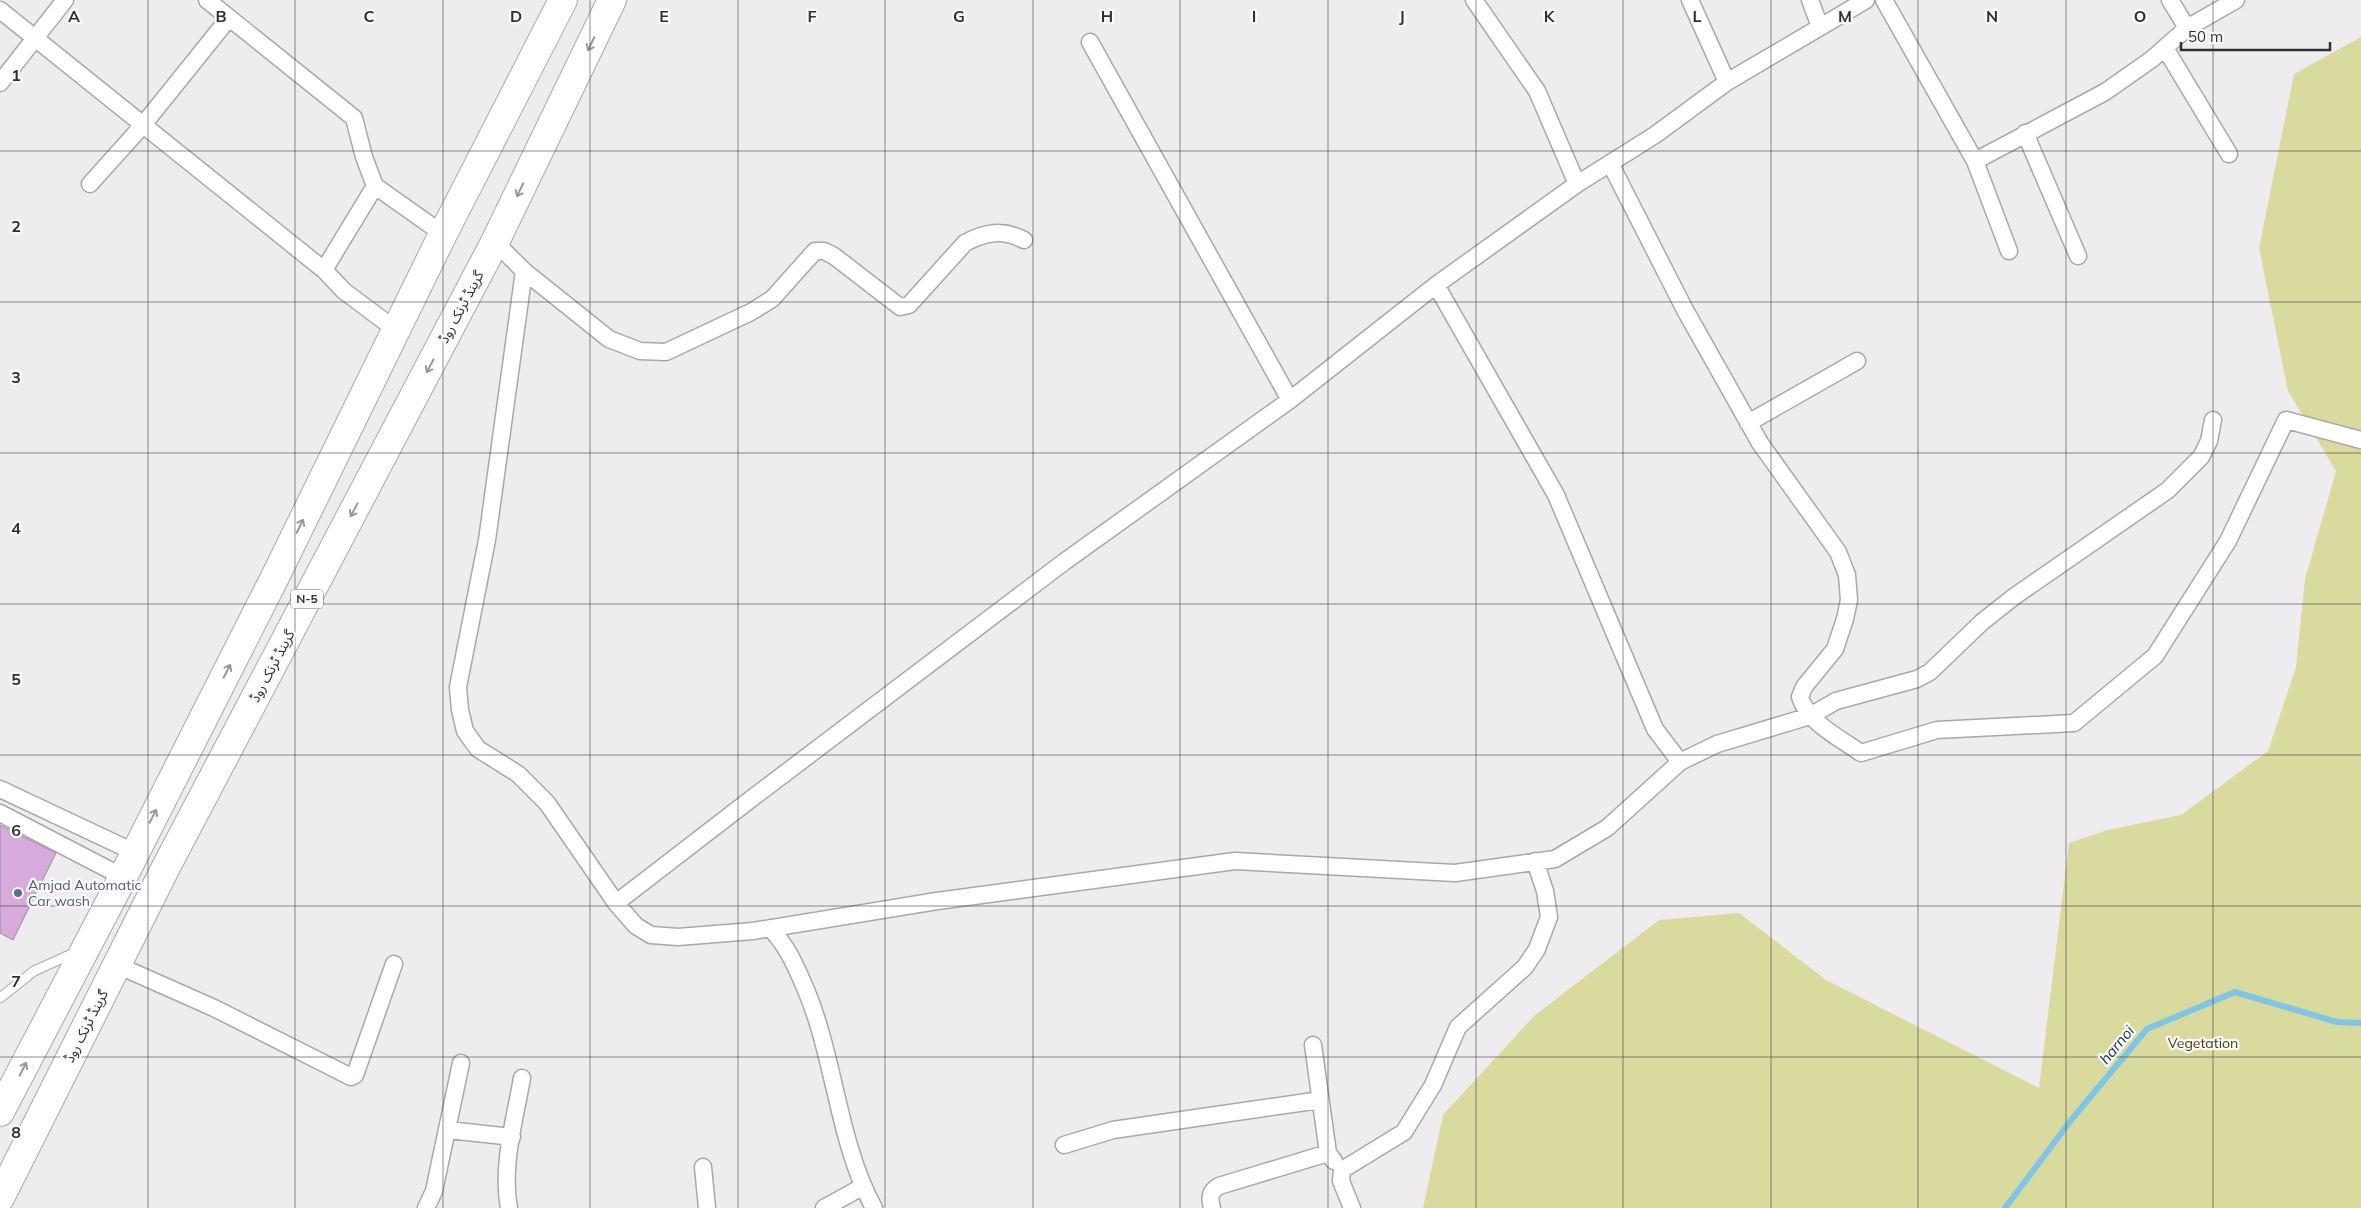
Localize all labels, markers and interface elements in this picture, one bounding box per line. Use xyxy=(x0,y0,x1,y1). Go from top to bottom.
text: A xyxy=(68,6,80,26)
text: B xyxy=(215,6,227,26)
text: C xyxy=(364,6,375,26)
text: D xyxy=(510,6,522,26)
text: E xyxy=(659,6,669,26)
text: F xyxy=(807,6,817,26)
text: G xyxy=(953,6,965,26)
text: H xyxy=(1101,6,1113,26)
text: I xyxy=(1252,6,1256,26)
text: J xyxy=(1399,6,1405,26)
text: K xyxy=(1544,6,1556,26)
text: L xyxy=(1693,6,1702,26)
text: M xyxy=(1838,6,1852,26)
text: N xyxy=(1986,6,1998,26)
text: O xyxy=(2134,6,2146,26)
scale bar xyxy=(2181,20,2330,52)
text: 50 m xyxy=(2188,27,2223,46)
one-way arrow xyxy=(586,36,595,51)
text: 1 xyxy=(11,65,21,85)
one-way arrow xyxy=(515,182,524,197)
text: 2 xyxy=(11,216,21,236)
street label: گرینڈ ٹرنک روڈ xyxy=(434,267,488,346)
one-way arrow xyxy=(425,358,434,373)
text: 3 xyxy=(11,367,21,387)
one-way arrow xyxy=(349,502,359,517)
text: 4 xyxy=(11,518,21,538)
one-way arrow xyxy=(296,519,305,534)
road number: N-5 xyxy=(291,590,323,608)
street label: گرینڈ ٹرنک روڈ xyxy=(245,626,299,705)
one-way arrow xyxy=(223,664,232,679)
text: 5 xyxy=(11,669,21,689)
one-way arrow xyxy=(148,808,158,823)
text: 6 xyxy=(11,820,21,840)
place label: Amjad Automatic Car wash xyxy=(28,876,141,910)
marker: Amjad Automatic Car wash xyxy=(12,887,24,899)
text: 7 xyxy=(11,971,21,991)
street label: گرینڈ ٹرنک روڈ xyxy=(60,986,112,1065)
water label: harnoi xyxy=(2095,1021,2138,1068)
park label: Vegetation xyxy=(2168,1034,2238,1052)
one-way arrow xyxy=(18,1062,28,1077)
text: 8 xyxy=(11,1122,21,1142)

